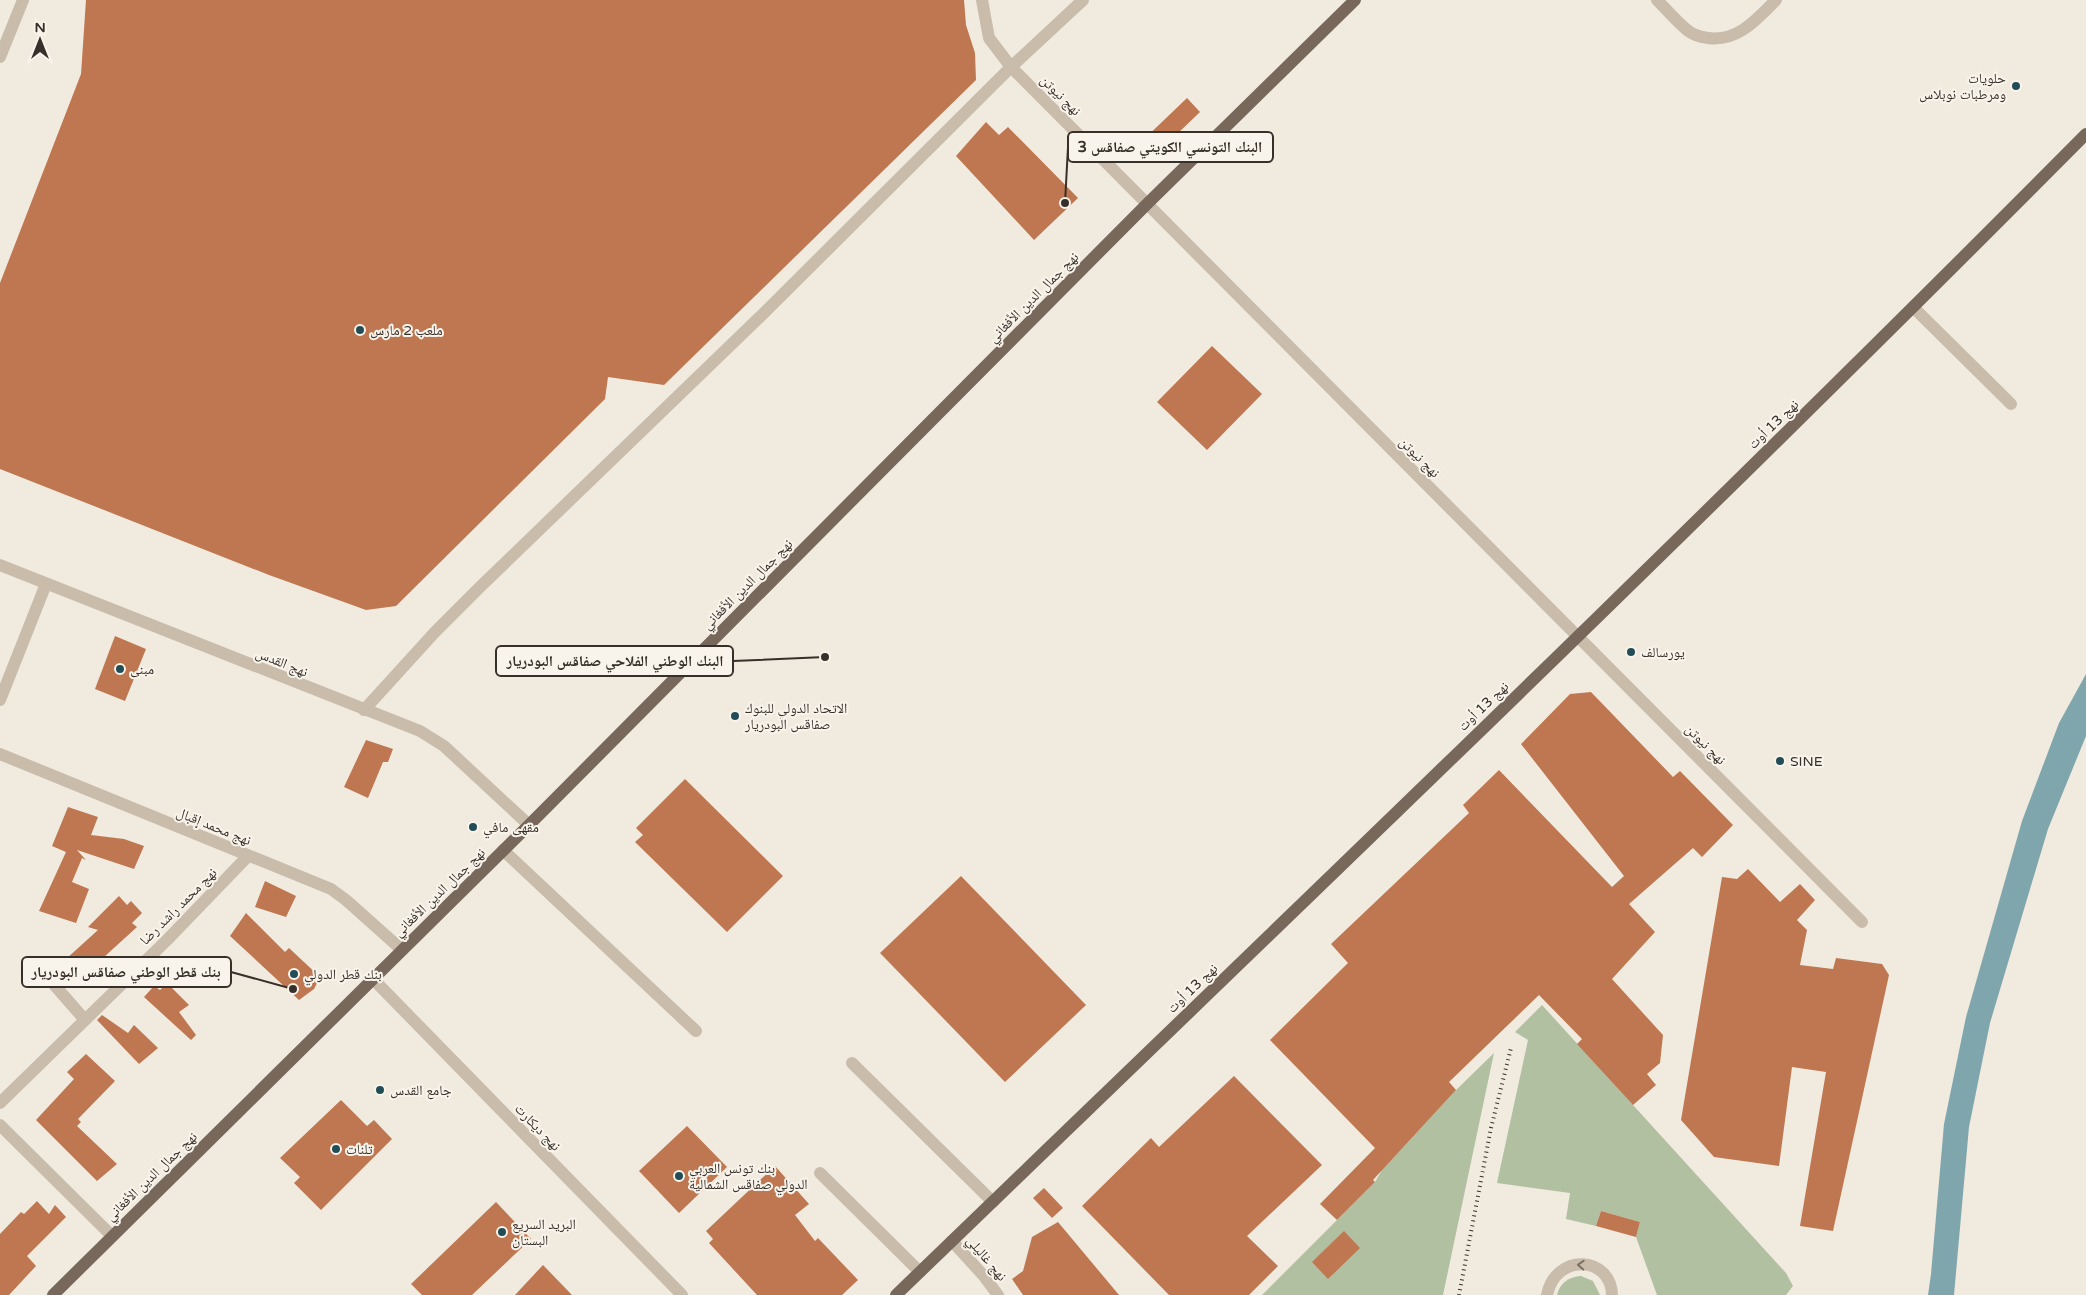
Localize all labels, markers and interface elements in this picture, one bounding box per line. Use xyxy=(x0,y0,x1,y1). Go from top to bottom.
north arrow xyxy=(15,15,65,65)
text: N xyxy=(34,19,46,36)
place label: حلويات ومرطبات نوبلاس xyxy=(1919,70,2006,103)
street label: نهج نيوتن xyxy=(1036,71,1085,120)
marker: حلويات ومرطبات نوبلاس xyxy=(2010,80,2022,92)
callout: البنك التونسي الكويتي صفاقس 3 xyxy=(1068,132,1273,162)
text: البنك التونسي الكويتي صفاقس 3 xyxy=(1078,138,1262,159)
street label: نهج جمال الدين الأفغاني xyxy=(984,248,1084,348)
place label: ملعب 2 مارس xyxy=(370,322,443,339)
marker: ملعب 2 مارس xyxy=(354,324,366,336)
street label: نهج 13 أوت xyxy=(1744,396,1803,453)
street label: نهج نيوتن xyxy=(1395,433,1444,482)
street label: نهج جمال الدين الأفغاني xyxy=(698,535,798,635)
street label: نهج القدس xyxy=(253,644,310,682)
place label: يورسالف xyxy=(1641,644,1685,661)
callout: البنك الوطني الفلاحي صفاقس البودريار xyxy=(496,646,733,676)
marker: يورسالف xyxy=(1625,646,1637,658)
text: البنك الوطني الفلاحي صفاقس البودريار xyxy=(505,652,724,673)
place label: مبنى xyxy=(130,661,154,678)
marker: مبنى xyxy=(114,663,126,675)
street label: نهج 13 أوت xyxy=(1454,678,1513,735)
place label: الاتحاد الدولي للبنوك صفاقس البودريار xyxy=(744,700,847,733)
marker: الاتحاد الدولي للبنوك صفاقس البودريار xyxy=(729,710,741,722)
street label: نهج نيوتن xyxy=(1681,720,1730,769)
place label: SINE xyxy=(1790,753,1823,770)
marker: SINE xyxy=(1774,755,1786,767)
street label: نهج محمد إقبال xyxy=(174,804,254,850)
place label: مقهى مافي xyxy=(483,819,539,839)
marker: مقهى مافي xyxy=(467,821,479,833)
street label: نهج جمال الدين الأفغاني xyxy=(390,844,491,942)
street label: نهج محمد راشد رضا xyxy=(136,864,221,949)
callout: بنك قطر الوطني صفاقس البودريار xyxy=(22,957,231,987)
street label: نهج 13 أوت xyxy=(1163,960,1222,1017)
text: بنك قطر الوطني صفاقس البودريار xyxy=(30,963,221,984)
place label: بنك قطر الدولي xyxy=(304,966,382,986)
marker: بنك قطر الدولي xyxy=(288,968,300,980)
place label: جامع القدس xyxy=(390,1082,452,1100)
marker: جامع القدس xyxy=(374,1084,386,1096)
street label: نهج ديكارت xyxy=(510,1100,564,1155)
street label: نهج جمال الدين الأفغاني xyxy=(102,1128,203,1226)
place label: تلنات xyxy=(346,1141,373,1158)
marker: تلنات xyxy=(330,1143,342,1155)
place label: بنك تونس العربي الدولي صفاقس الشمالية xyxy=(689,1160,808,1196)
marker: بنك تونس العربي الدولي صفاقس الشمالية xyxy=(673,1170,685,1182)
place label: البريد السريع البستان xyxy=(512,1216,576,1249)
marker: البريد السريع البستان xyxy=(496,1226,508,1238)
street label: نهج غاليلي xyxy=(961,1232,1011,1286)
one-way arrow xyxy=(1576,1259,1584,1270)

